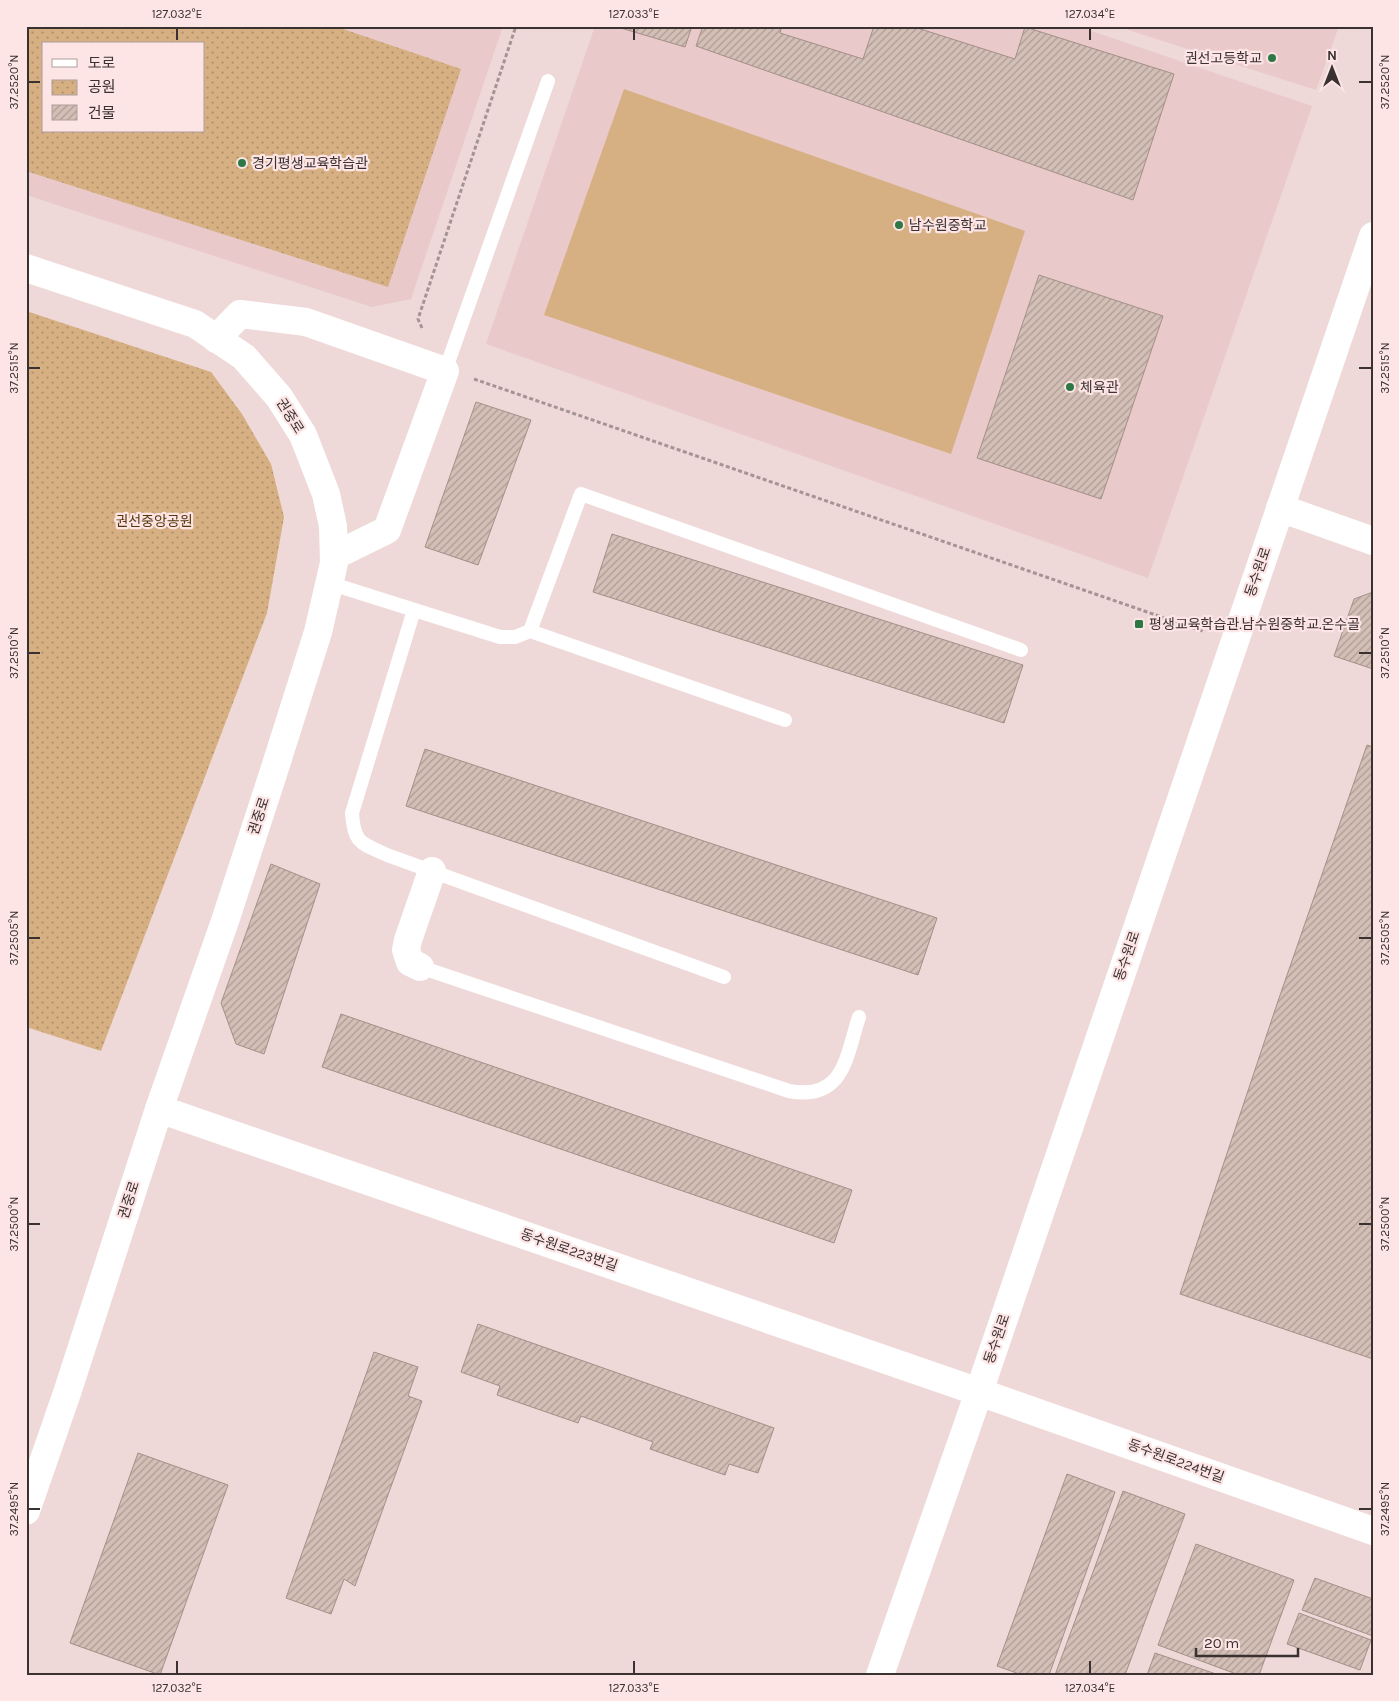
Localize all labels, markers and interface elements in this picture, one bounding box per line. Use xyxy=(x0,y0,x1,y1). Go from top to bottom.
text: 127.032°E xyxy=(152,7,202,21)
text: 127.033°E xyxy=(609,7,659,21)
text: 127.034°E xyxy=(1065,7,1115,21)
legend xyxy=(42,42,205,132)
north arrow xyxy=(1306,42,1356,92)
text: N xyxy=(1327,47,1337,64)
place label: 권선고등학교 xyxy=(1185,50,1262,67)
marker: 권선고등학교 xyxy=(1266,52,1278,64)
text: 도로 xyxy=(88,54,116,72)
text: 37.2520°N xyxy=(7,55,21,109)
text: 37.2520°N xyxy=(1378,55,1392,109)
text: 공원 xyxy=(88,78,116,96)
text: 건물 xyxy=(88,104,116,122)
place label: 경기평생교육학습관 xyxy=(252,155,368,172)
marker: 경기평생교육학습관 xyxy=(236,157,248,169)
place label: 남수원중학교 xyxy=(909,217,986,234)
marker: 남수원중학교 xyxy=(893,219,905,231)
text: 37.2515°N xyxy=(7,342,21,394)
text: 37.2515°N xyxy=(1378,342,1392,394)
place label: 체육관 xyxy=(1080,379,1119,396)
marker: 체육관 xyxy=(1064,381,1076,393)
street label: 권중로 xyxy=(273,395,308,437)
park label: 권선중앙공원 xyxy=(115,513,193,530)
street label: 동수원로 xyxy=(1242,545,1274,599)
place label: 평생교육학습관.남수원중학교.온수골 xyxy=(1149,616,1360,633)
marker: 평생교육학습관.남수원중학교.온수골 xyxy=(1133,618,1145,630)
text: 37.2510°N xyxy=(7,627,21,679)
text: 37.2510°N xyxy=(1378,627,1392,679)
street label: 권중로 xyxy=(245,795,273,837)
text: 37.2505°N xyxy=(7,911,21,965)
text: 37.2505°N xyxy=(1378,911,1392,965)
street label: 동수원로 xyxy=(1111,929,1143,983)
street label: 권중로 xyxy=(115,1179,143,1221)
text: 37.2500°N xyxy=(7,1196,21,1252)
text: 37.2500°N xyxy=(1378,1196,1392,1252)
street label: 동수원로223번길 xyxy=(518,1225,620,1275)
street label: 동수원로 xyxy=(981,1312,1013,1366)
street label: 동수원로224번길 xyxy=(1125,1436,1227,1486)
text: 37.2495°N xyxy=(7,1482,21,1536)
text: 37.2495°N xyxy=(1378,1482,1392,1536)
scale bar xyxy=(1196,1626,1299,1658)
text: 20 m xyxy=(1204,1634,1239,1652)
text: 127.032°E xyxy=(152,1681,202,1695)
text: 127.033°E xyxy=(609,1681,659,1695)
text: 127.034°E xyxy=(1065,1681,1115,1695)

